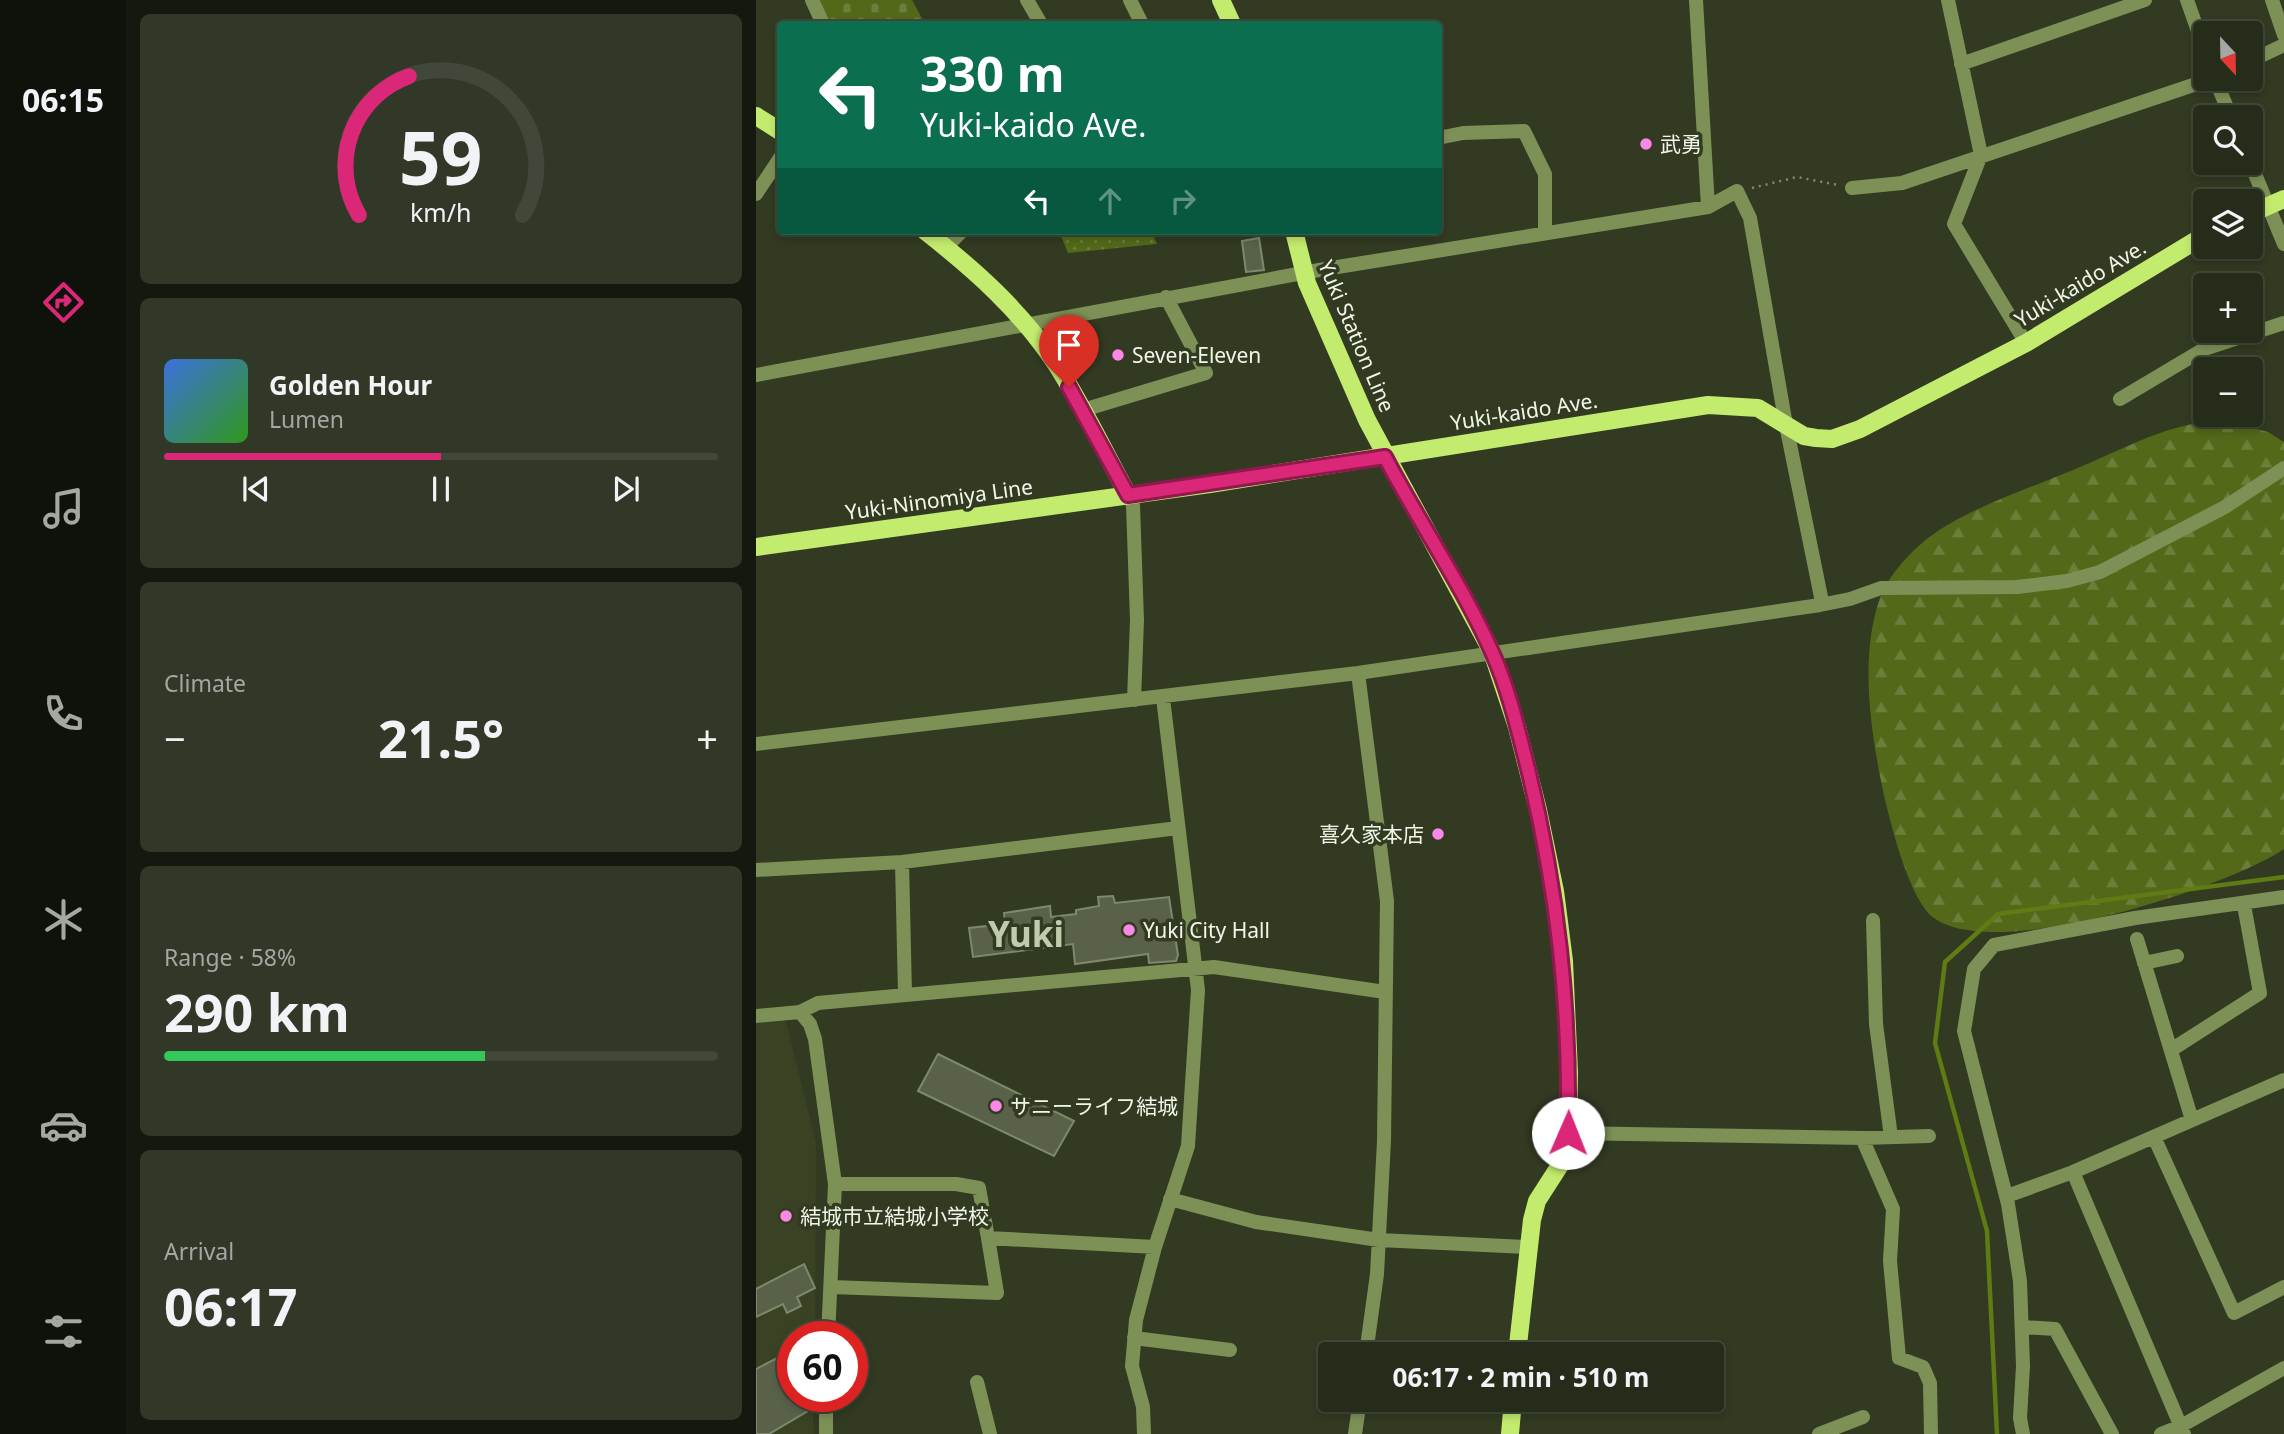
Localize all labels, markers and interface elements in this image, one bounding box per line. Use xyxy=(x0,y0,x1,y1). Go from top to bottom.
north arrow xyxy=(2193,21,2263,91)
map controls xyxy=(2193,21,2263,427)
text: 330 m xyxy=(920,40,1065,106)
icon: left xyxy=(805,49,896,140)
text: 06:15 xyxy=(22,78,104,121)
text: Yuki-kaido Ave. xyxy=(920,103,1147,146)
button: search xyxy=(2193,105,2263,175)
text: 59 xyxy=(399,107,483,206)
place label: 武勇 xyxy=(1660,130,1702,158)
marker: 武勇 xyxy=(1638,136,1654,152)
icon: left xyxy=(1018,182,1056,220)
icon: ahead xyxy=(1091,182,1129,220)
icon: right xyxy=(1164,182,1202,220)
button: layers xyxy=(2193,189,2263,259)
text: km/h xyxy=(410,195,472,229)
street label: Yuki-kaido Ave. xyxy=(2009,233,2151,333)
street label: Yuki Station Line xyxy=(1312,256,1402,416)
button: + xyxy=(2193,273,2263,343)
icon: directions xyxy=(39,278,88,327)
pin xyxy=(1039,315,1099,387)
icon: arrive xyxy=(1050,326,1088,364)
place label: Seven-Eleven xyxy=(1132,341,1261,369)
marker: Seven-Eleven xyxy=(1110,347,1126,363)
button: − xyxy=(2193,357,2263,427)
text: Golden Hour xyxy=(269,367,432,403)
street label: Yuki-kaido Ave. xyxy=(1448,386,1600,436)
text: Lumen xyxy=(269,403,344,435)
icon: previous xyxy=(237,470,275,508)
icon: pause xyxy=(422,470,460,508)
icon: next xyxy=(607,470,645,508)
street label: Yuki-Ninomiya Line xyxy=(844,472,1034,526)
icon: music xyxy=(39,484,88,533)
text: Climate xyxy=(164,667,246,699)
icon: phone xyxy=(39,689,88,738)
text: 21.5° xyxy=(378,702,504,773)
text: − xyxy=(164,712,186,764)
text: + xyxy=(696,712,718,764)
place label: 喜久家本店 xyxy=(1319,820,1424,848)
marker: 喜久家本店 xyxy=(1430,826,1446,842)
icon: climate xyxy=(39,895,88,944)
district label: Yuki xyxy=(988,910,1064,957)
place label: Yuki City Hall xyxy=(1143,916,1270,944)
marker: Yuki City Hall xyxy=(1121,922,1137,938)
text: Range · 58% xyxy=(164,941,296,973)
text: 290 km xyxy=(164,976,350,1047)
place label: サニーライフ結城 xyxy=(1010,1092,1178,1120)
position arrow xyxy=(1531,1096,1605,1170)
marker: サニーライフ結城 xyxy=(988,1098,1004,1114)
icon: car xyxy=(39,1101,88,1150)
place label: 結城市立結城小学校 xyxy=(800,1202,989,1230)
marker: 結城市立結城小学校 xyxy=(778,1208,794,1224)
text: Arrival xyxy=(164,1235,234,1267)
text: 06:17 xyxy=(164,1270,298,1341)
icon: filters xyxy=(39,1307,88,1356)
speed limit sign: 60 xyxy=(777,1321,868,1412)
text: 06:17 · 2 min · 510 m xyxy=(1393,1359,1649,1395)

